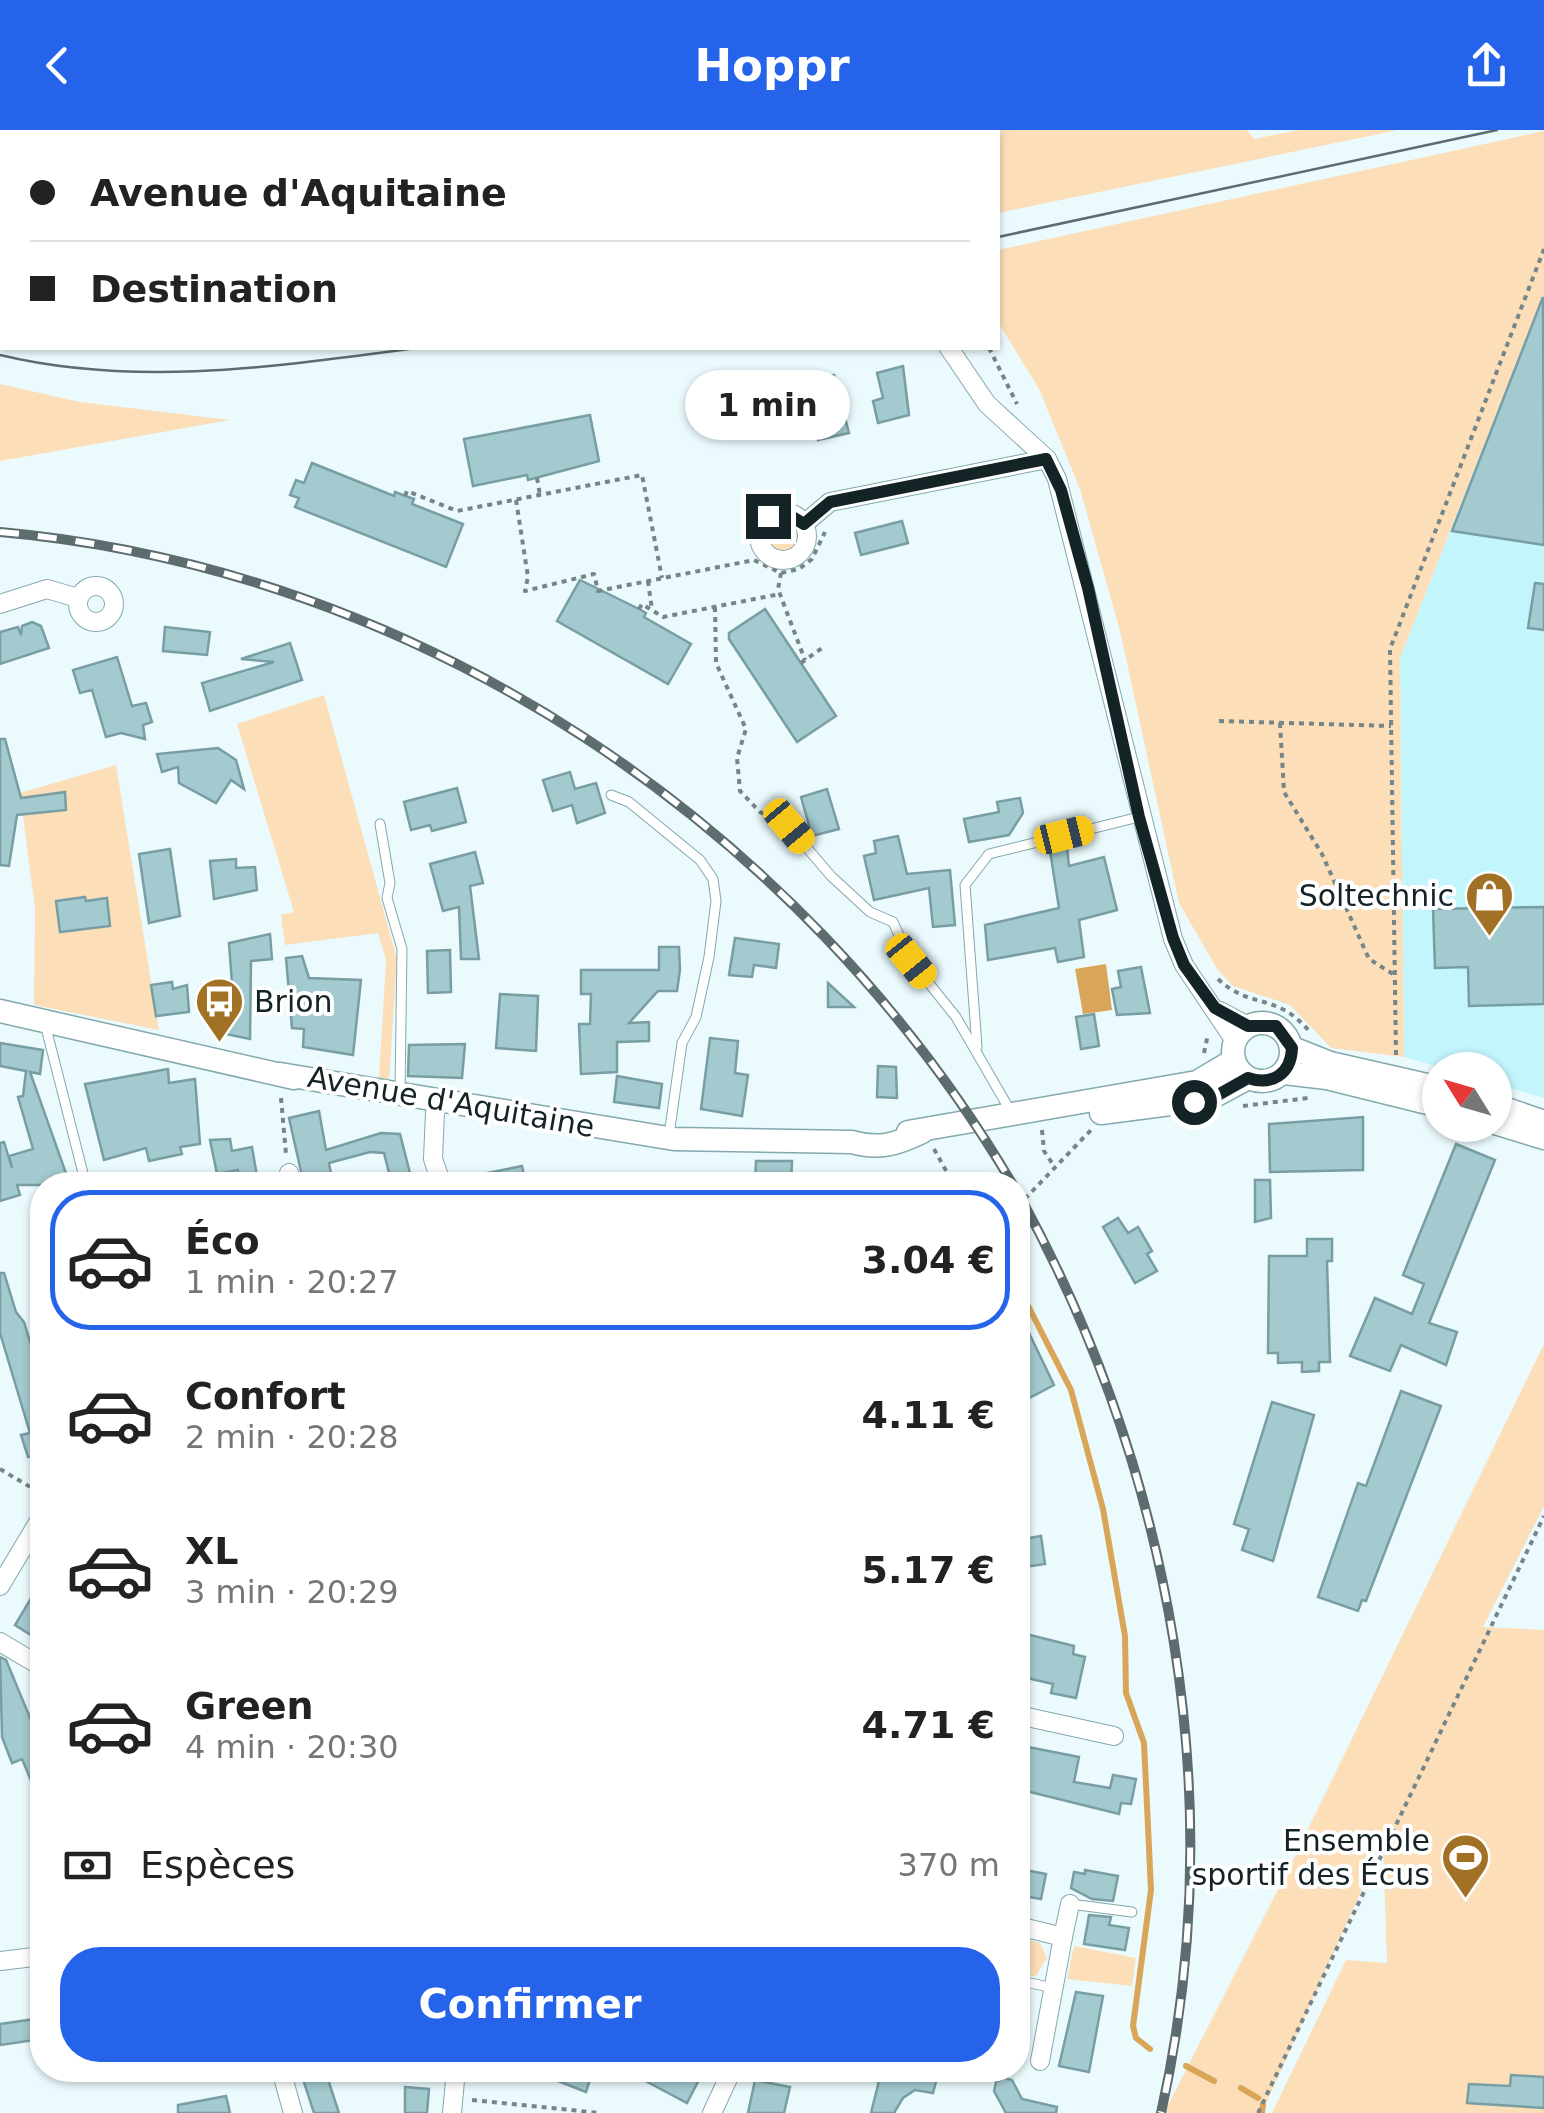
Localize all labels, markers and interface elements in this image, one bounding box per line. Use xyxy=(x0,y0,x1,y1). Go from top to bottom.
icon: back xyxy=(30,38,85,93)
icon: share xyxy=(1459,38,1514,93)
text: Hoppr xyxy=(694,39,850,92)
text: Avenue d'Aquitaine xyxy=(90,171,507,215)
text: Destination xyxy=(90,267,338,311)
callout: 1 min xyxy=(686,371,850,441)
text: 1 min xyxy=(717,386,818,424)
route end xyxy=(746,494,791,539)
car xyxy=(758,793,820,859)
car xyxy=(1031,813,1097,857)
shop icon: Soltechnic xyxy=(1463,870,1515,938)
place label: Soltechnic xyxy=(1299,878,1454,913)
car xyxy=(880,928,942,994)
bus stop icon: Brion xyxy=(193,976,245,1044)
place label: Brion xyxy=(254,984,333,1019)
north arrow xyxy=(1422,1052,1512,1142)
map controls xyxy=(1422,1052,1512,1142)
street label: Avenue d'Aquitaine xyxy=(305,1059,597,1144)
route start xyxy=(1172,1080,1217,1125)
icon: car xyxy=(65,1215,155,1305)
text: Éco xyxy=(185,1219,260,1263)
text: 3.04 € xyxy=(862,1238,995,1282)
text: 1 min · 20:27 xyxy=(185,1263,399,1301)
icon: car xyxy=(65,1370,155,1460)
text: Confort xyxy=(185,1374,346,1418)
text: 4.11 € xyxy=(862,1393,995,1437)
text: 2 min · 20:28 xyxy=(185,1418,399,1456)
icon: car xyxy=(65,1525,155,1615)
text: XL xyxy=(185,1529,239,1573)
text: 5.17 € xyxy=(862,1548,995,1592)
text: 3 min · 20:29 xyxy=(185,1573,399,1611)
icon: car xyxy=(65,1680,155,1770)
text: Green xyxy=(185,1684,314,1728)
text: 4.71 € xyxy=(862,1703,995,1747)
text: 4 min · 20:30 xyxy=(185,1728,399,1766)
place label: Ensemble sportif des Écus xyxy=(1192,1823,1430,1892)
sports icon: Ensemble sportif des Écus xyxy=(1439,1832,1491,1900)
icon: cash xyxy=(60,1838,115,1893)
text: Espèces xyxy=(140,1843,295,1887)
text: 370 m xyxy=(898,1846,1000,1884)
button: Confirmer xyxy=(60,1947,1000,2062)

